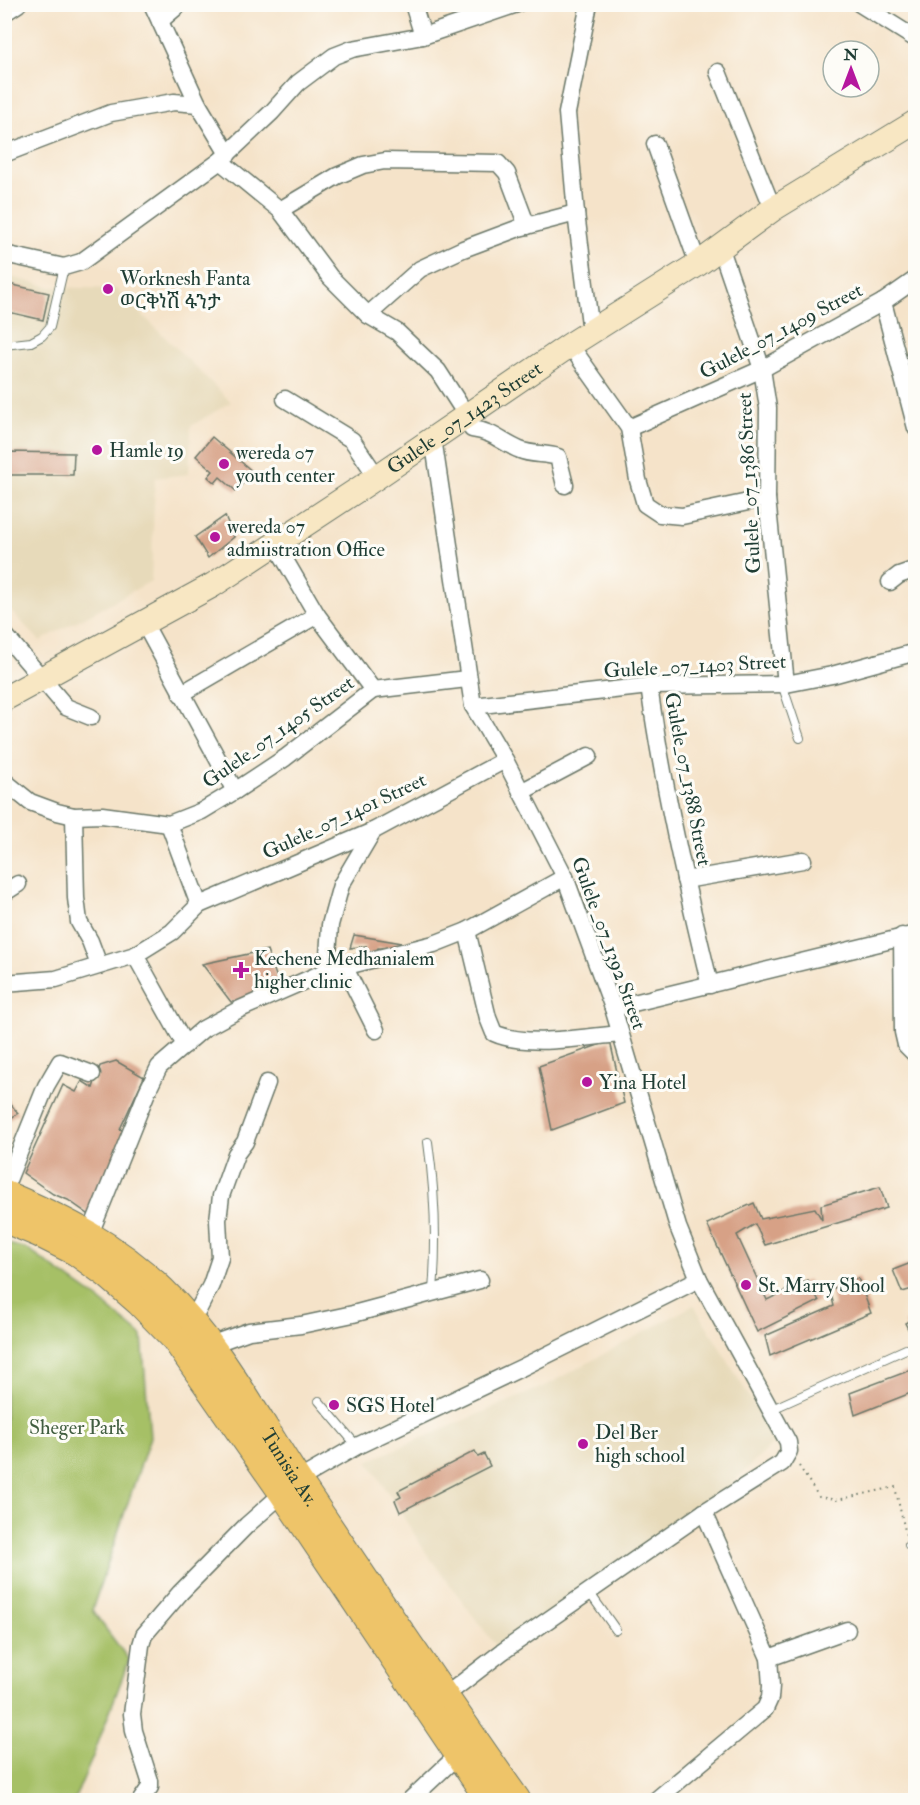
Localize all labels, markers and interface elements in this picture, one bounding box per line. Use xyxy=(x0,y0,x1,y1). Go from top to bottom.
north arrow xyxy=(821,39,881,99)
text: N xyxy=(843,45,859,65)
place label: Worknesh Fanta ወርቅነሽ ፋንታ xyxy=(119,266,251,314)
street label: Gulele_07_1409 Street xyxy=(695,277,867,385)
marker: Worknesh Fanta ወርቅነሽ ፋንታ xyxy=(101,282,115,296)
street label: Gulele _07_1423 Street xyxy=(382,355,547,479)
street label: Gulele _07_1386 Street xyxy=(732,391,766,574)
place label: Hamle 19 xyxy=(109,438,184,463)
place label: wereda 07 youth center xyxy=(236,440,335,488)
marker: Hamle 19 xyxy=(90,443,104,457)
marker: wereda 07 youth center xyxy=(217,457,231,471)
place label: wereda 07 admiistration Office xyxy=(227,514,385,562)
marker: wereda 07 admiistration Office xyxy=(208,530,222,544)
street label: Gulele _07_1403 Street xyxy=(603,649,787,683)
street label: Gulele_07_1405 Street xyxy=(197,670,359,794)
street label: Gulele_07_1388 Street xyxy=(659,690,717,868)
street label: Gulele_07_1401 Street xyxy=(258,767,430,865)
street label: Gulele _07_1392 Street xyxy=(566,853,652,1033)
place label: Kechene Medhanialem higher clinic xyxy=(254,946,435,994)
marker: Kechene Medhanialem higher clinic xyxy=(232,961,250,979)
place label: Yina Hotel xyxy=(599,1070,686,1095)
marker: Yina Hotel xyxy=(580,1075,594,1089)
place label: St. Marry Shool xyxy=(758,1273,885,1298)
marker: St. Marry Shool xyxy=(739,1278,753,1292)
place label: SGS Hotel xyxy=(346,1393,435,1418)
marker: SGS Hotel xyxy=(327,1398,341,1412)
park label: Sheger Park xyxy=(29,1415,126,1440)
place label: Del Ber high school xyxy=(595,1420,685,1468)
street label: Tunisia Av. xyxy=(256,1424,324,1511)
marker: Del Ber high school xyxy=(576,1437,590,1451)

